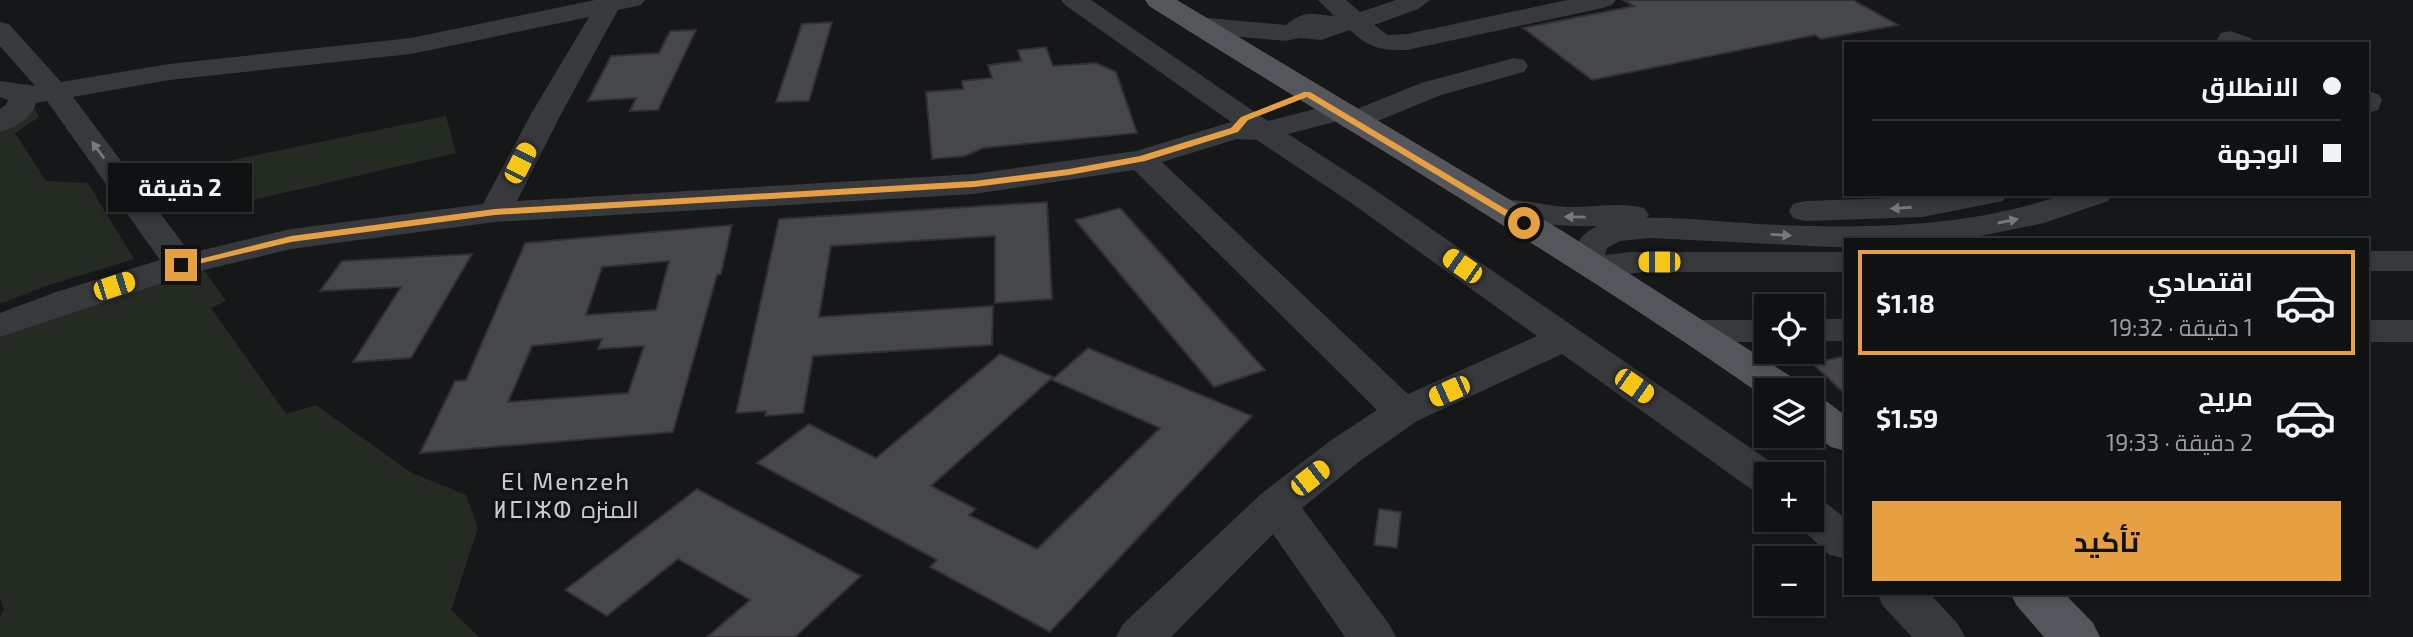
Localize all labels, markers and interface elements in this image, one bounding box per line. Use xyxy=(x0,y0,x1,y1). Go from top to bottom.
text: الانطلاق xyxy=(2201,70,2299,101)
text: الوجهة xyxy=(2218,137,2299,168)
car xyxy=(502,140,539,186)
one-way arrow xyxy=(91,141,105,159)
callout: 2 دقيقة xyxy=(109,163,253,212)
text: 2 دقيقة xyxy=(138,173,222,201)
one-way arrow xyxy=(1889,203,1911,214)
route start xyxy=(1508,207,1540,239)
one-way arrow xyxy=(1564,211,1586,222)
one-way arrow xyxy=(1997,216,2019,227)
one-way arrow xyxy=(1770,230,1792,241)
car xyxy=(1439,245,1486,287)
route end xyxy=(165,249,197,281)
car xyxy=(1639,252,1681,273)
text: اقتصادي xyxy=(2148,265,2253,296)
car xyxy=(91,270,138,302)
icon: car xyxy=(2274,271,2337,334)
text: $1.18 xyxy=(1876,287,1935,318)
map controls xyxy=(1754,294,1824,616)
button: locate xyxy=(1754,294,1824,364)
text: 1 دقيقة · 19:32 xyxy=(2110,313,2253,341)
car xyxy=(1611,365,1658,407)
car xyxy=(1426,373,1473,409)
button: layers xyxy=(1754,378,1824,448)
text: مريح xyxy=(2198,380,2253,411)
icon: car xyxy=(2274,386,2337,449)
text: $1.59 xyxy=(1876,402,1938,433)
text: 2 دقيقة · 19:33 xyxy=(2106,428,2253,456)
car xyxy=(1287,457,1334,499)
button: + xyxy=(1754,462,1824,532)
district label: El Menzeh ⵍⵎⵏⵣⵀ المنزه xyxy=(493,466,639,523)
button: تأكيد xyxy=(1872,501,2341,581)
button: − xyxy=(1754,546,1824,616)

